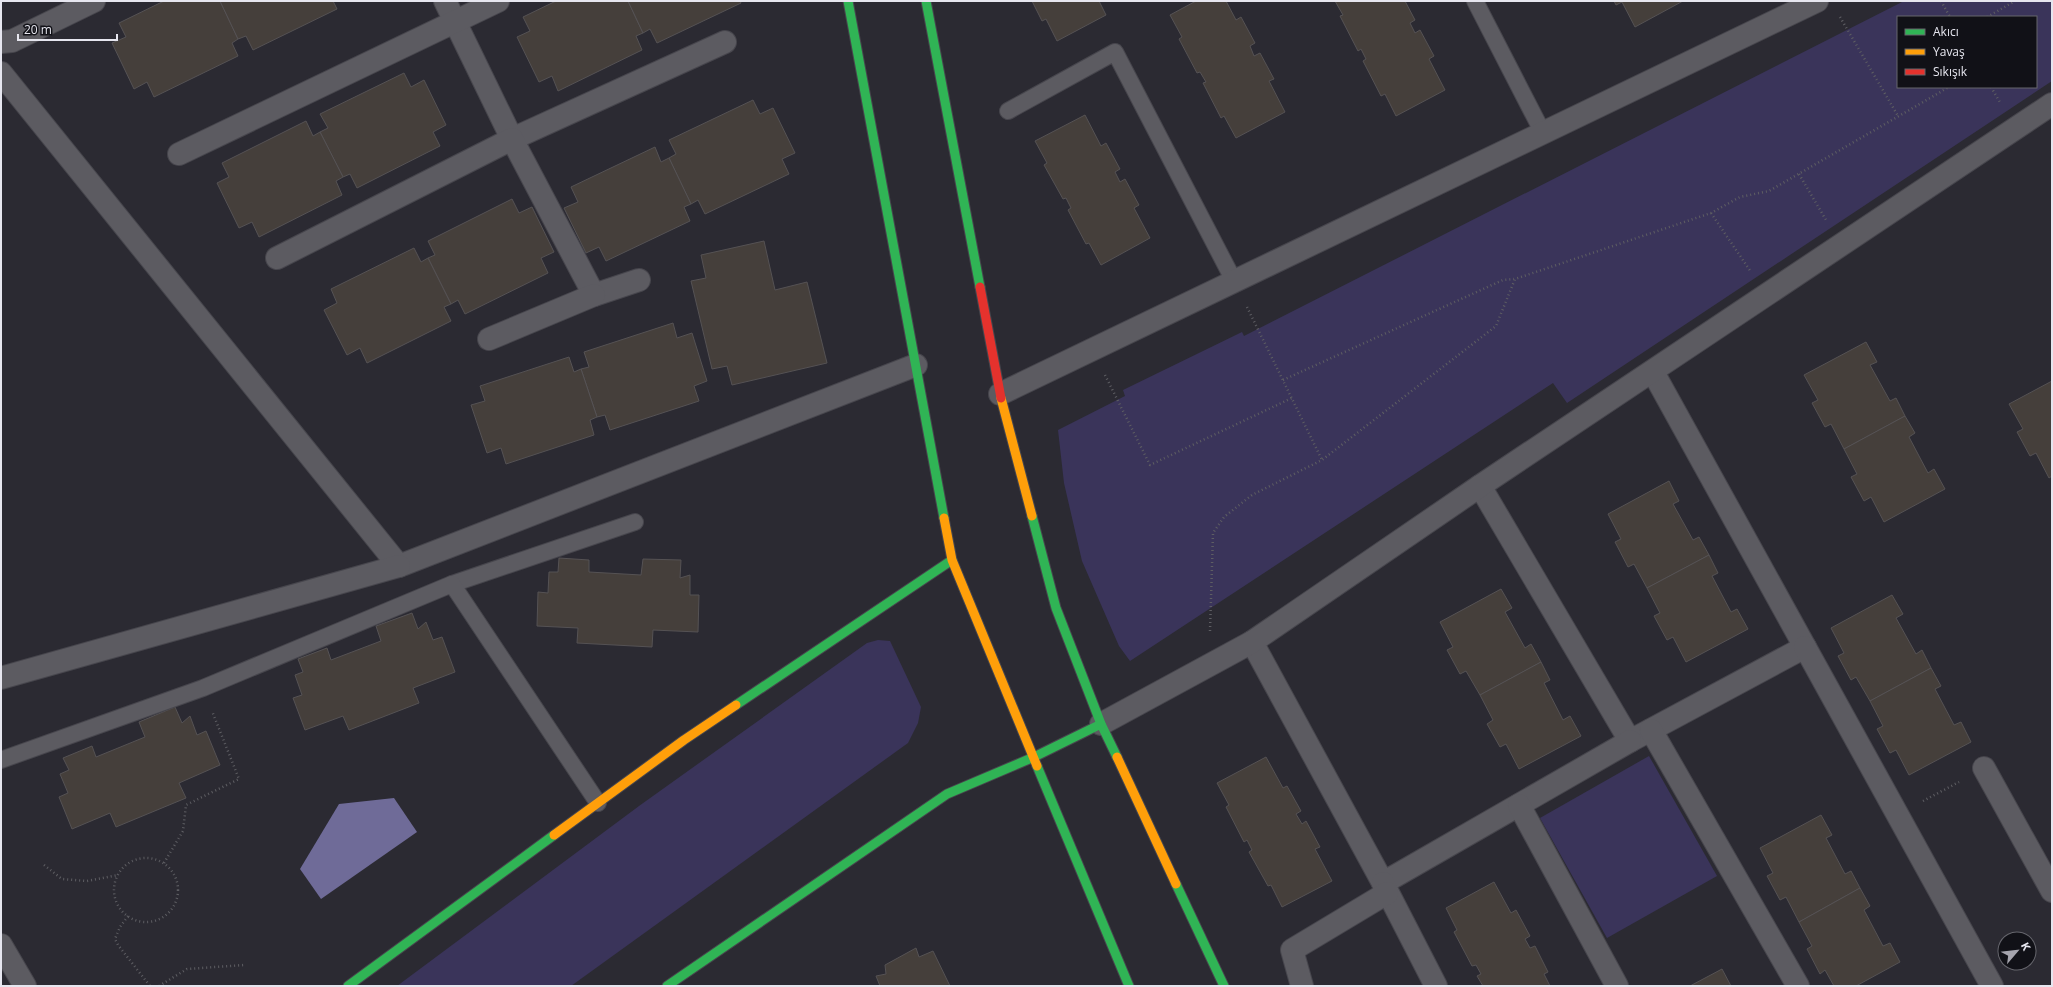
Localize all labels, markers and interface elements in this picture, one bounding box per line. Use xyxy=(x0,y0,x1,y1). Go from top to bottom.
scale bar xyxy=(18,16,117,42)
legend xyxy=(1897,16,2037,88)
text: 20 m xyxy=(24,21,52,38)
text: Akıcı xyxy=(1933,23,1959,40)
text: Yavaş xyxy=(1933,43,1965,60)
text: Sıkışık xyxy=(1933,63,1968,80)
north arrow xyxy=(1997,931,2037,971)
text: K xyxy=(2018,939,2035,953)

